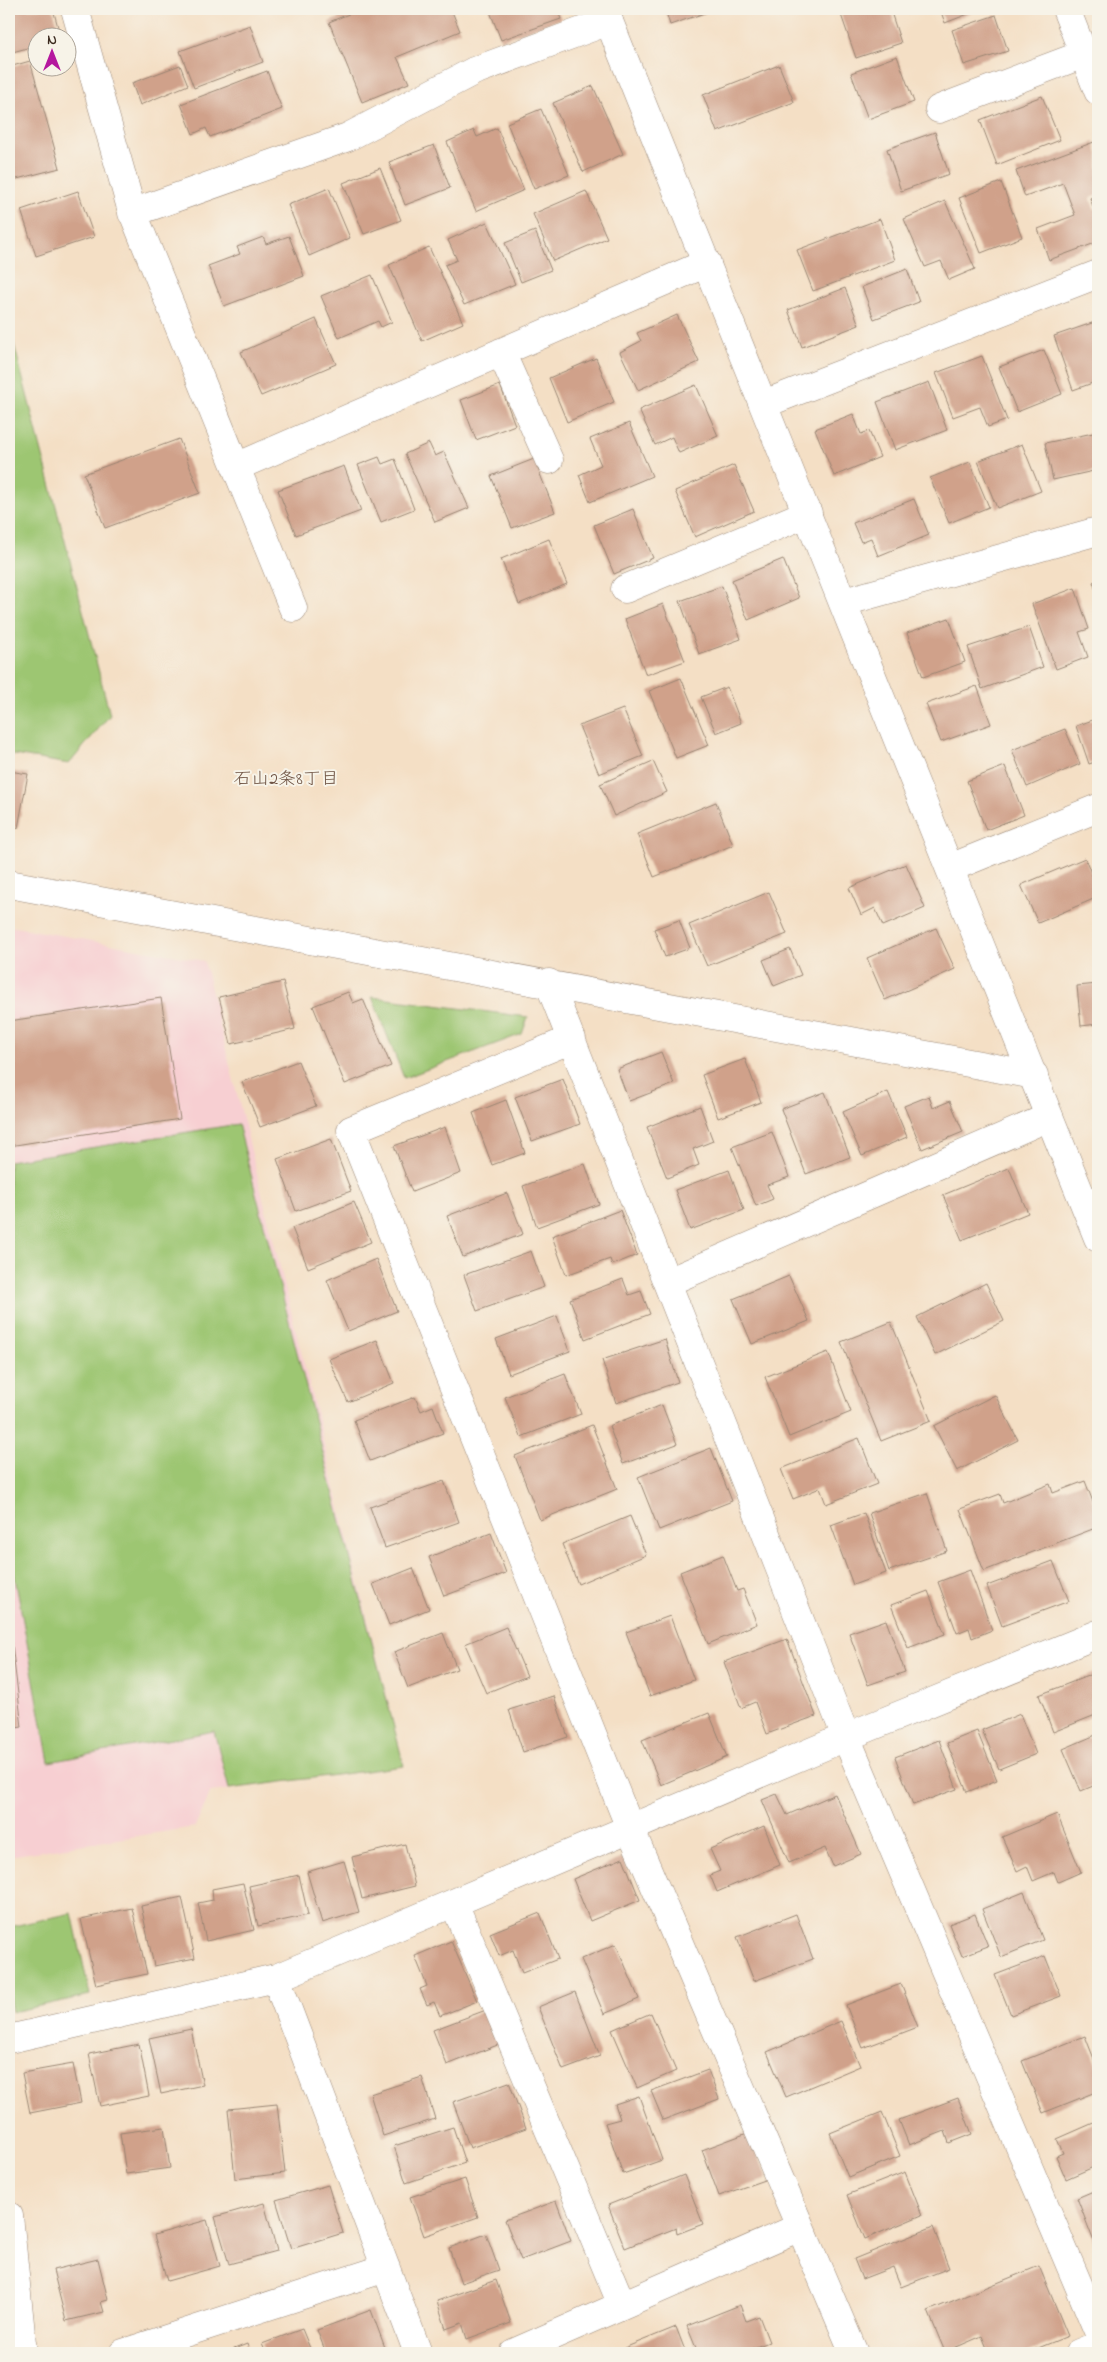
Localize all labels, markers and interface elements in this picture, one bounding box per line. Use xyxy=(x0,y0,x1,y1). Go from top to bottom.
north arrow xyxy=(28,28,78,78)
text: N xyxy=(47,30,57,51)
district label: 石山2条8丁目 xyxy=(233,767,339,793)

